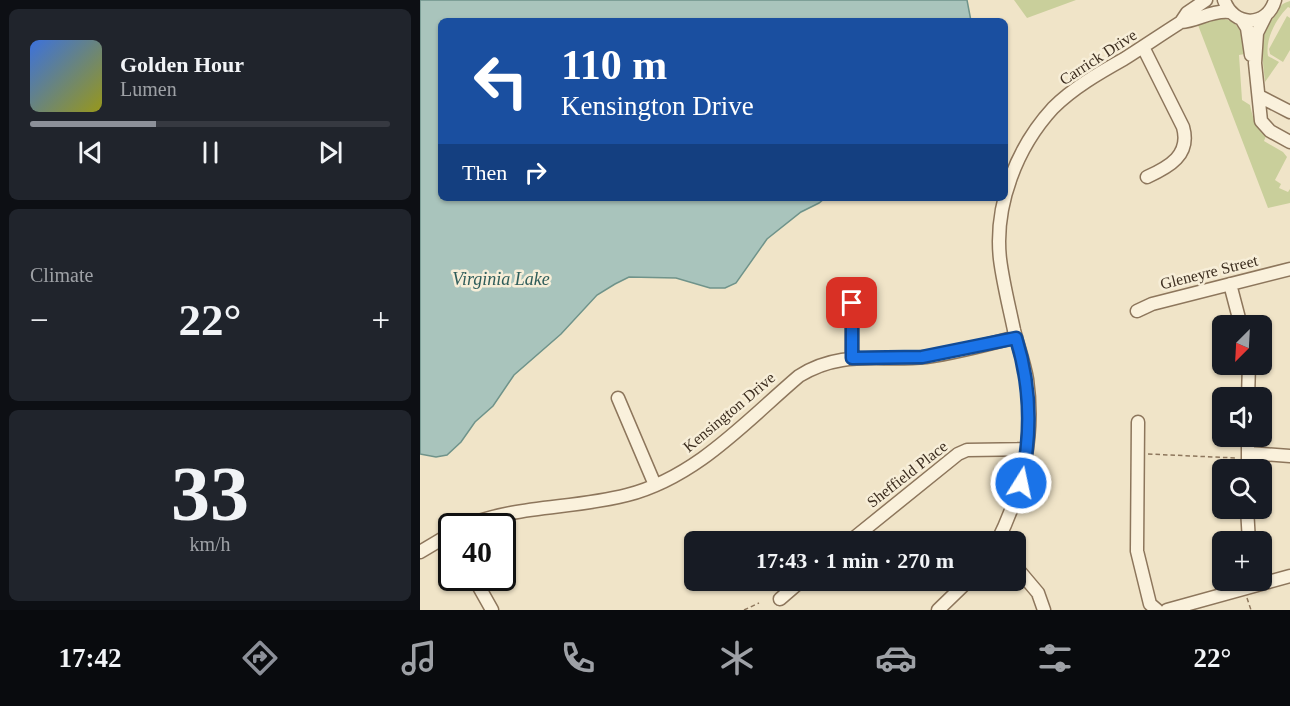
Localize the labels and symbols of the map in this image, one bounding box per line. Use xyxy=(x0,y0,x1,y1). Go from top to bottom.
street label: Carrick Drive xyxy=(1056,26,1140,88)
street label: Gleneyre Street xyxy=(1158,252,1260,293)
water label: Virginia Lake xyxy=(452,269,550,289)
pin xyxy=(826,277,877,328)
north arrow xyxy=(1212,315,1272,375)
street label: Kensington Drive xyxy=(680,369,779,456)
street label: Sheffield Place xyxy=(864,437,950,511)
position arrow xyxy=(989,451,1053,515)
speed limit sign: 40 xyxy=(438,513,516,591)

